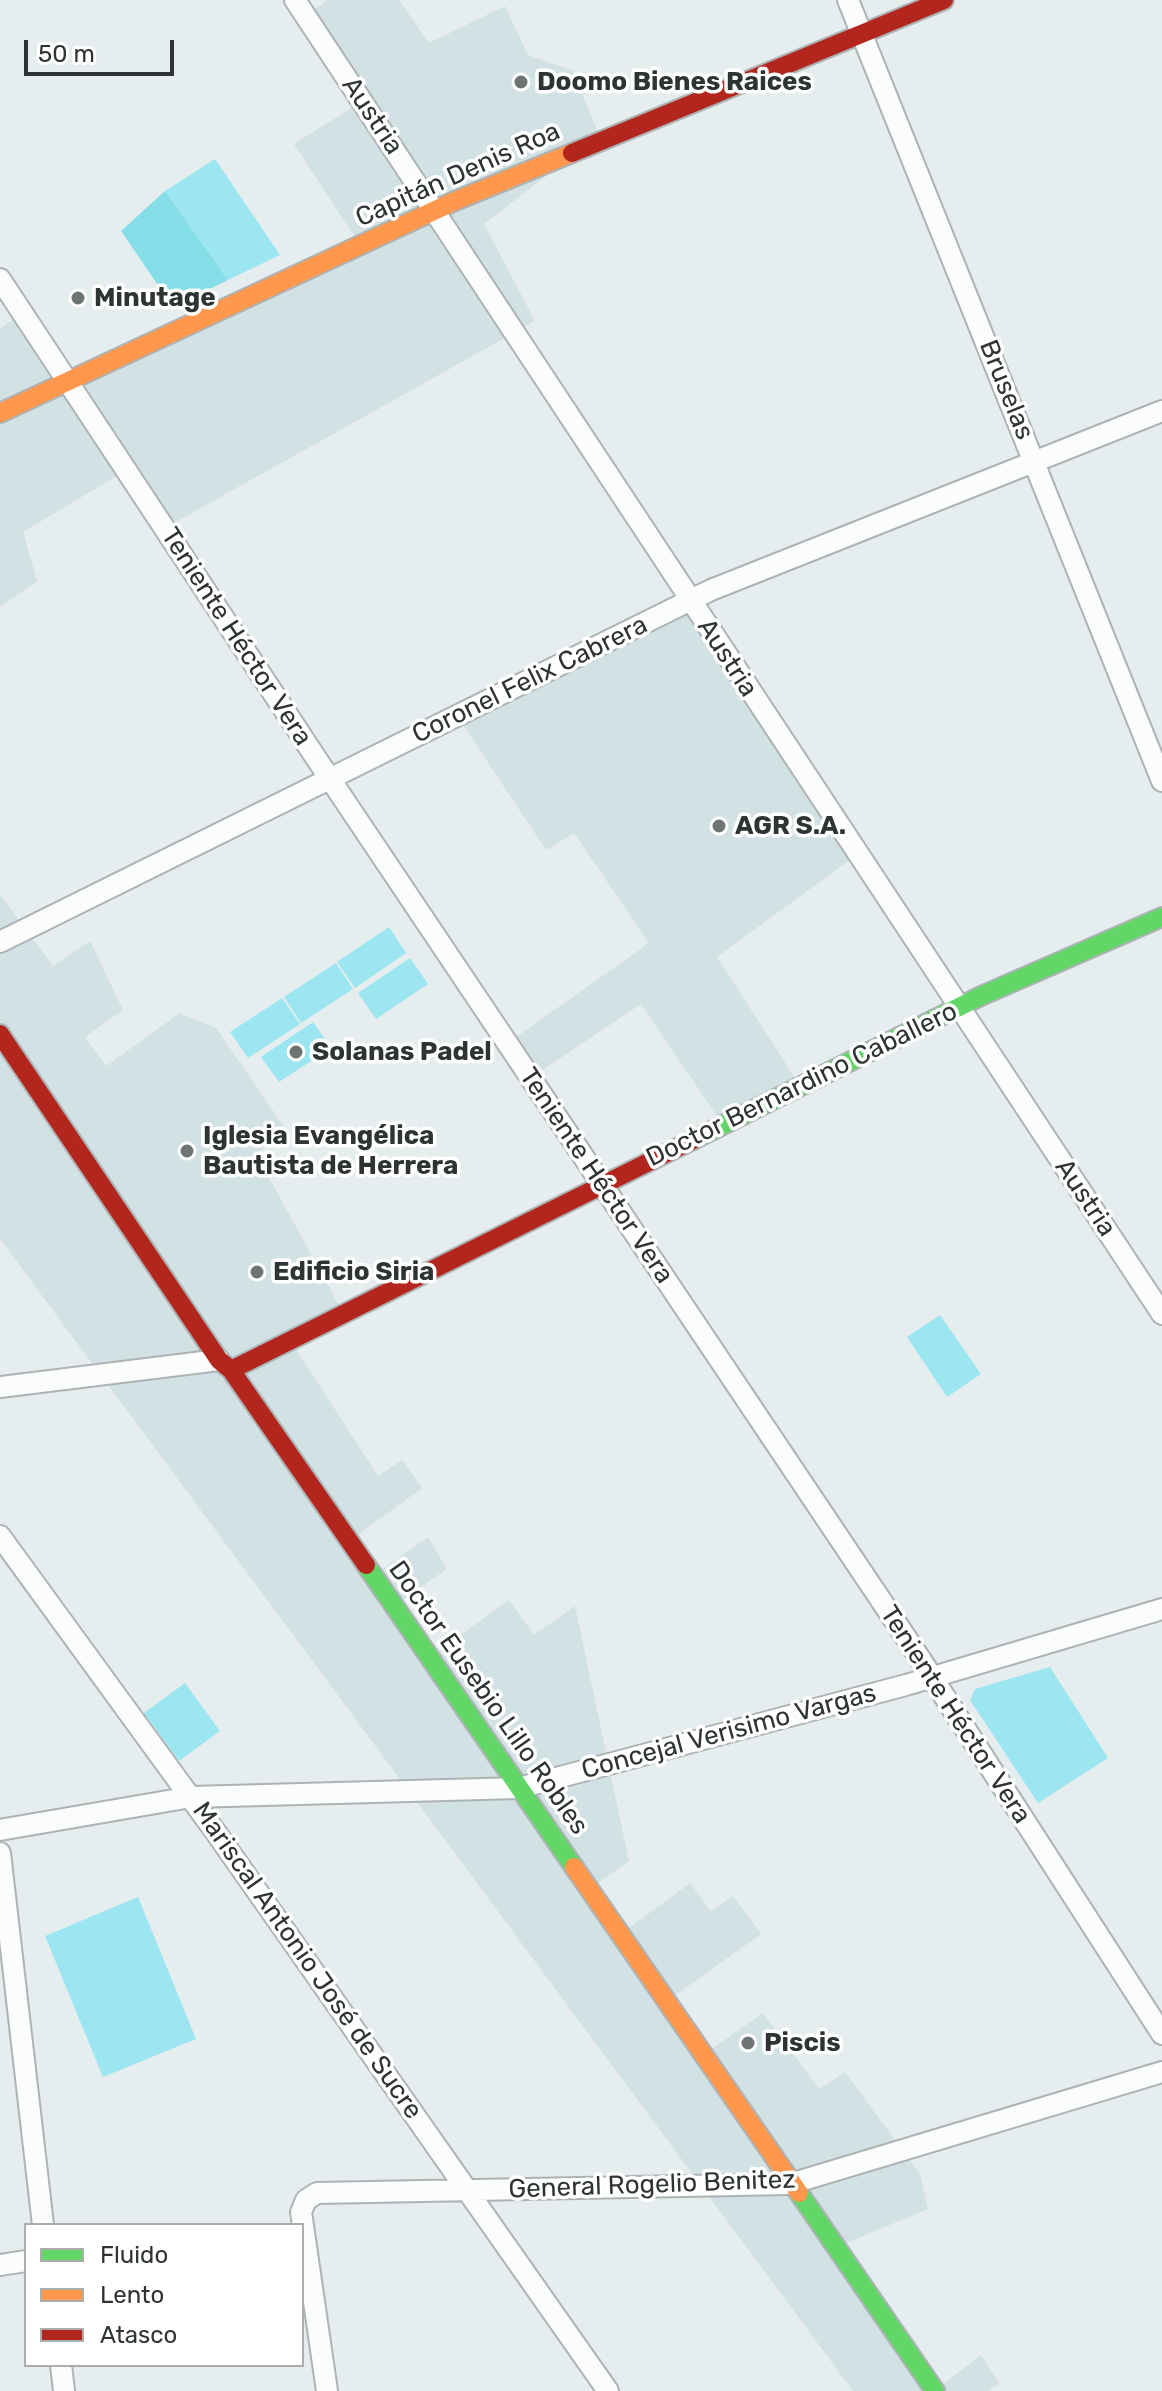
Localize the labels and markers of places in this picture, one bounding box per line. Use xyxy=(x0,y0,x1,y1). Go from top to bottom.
place label: Doomo Bienes Raices xyxy=(537,66,812,98)
marker: Doomo Bienes Raices xyxy=(512,73,530,91)
place label: Minutage xyxy=(94,282,216,314)
marker: Minutage xyxy=(69,289,87,307)
place label: AGR S.A. xyxy=(735,810,846,842)
marker: AGR S.A. xyxy=(710,817,728,835)
place label: Solanas Padel xyxy=(312,1036,492,1068)
marker: Solanas Padel xyxy=(287,1043,305,1061)
place label: Iglesia Evangélica Bautista de Herrera xyxy=(203,1120,458,1182)
marker: Iglesia Evangélica Bautista de Herrera xyxy=(178,1142,196,1160)
place label: Edificio Siria xyxy=(273,1256,434,1288)
marker: Edificio Siria xyxy=(248,1263,266,1281)
place label: Piscis xyxy=(764,2027,841,2059)
marker: Piscis xyxy=(739,2034,757,2052)

